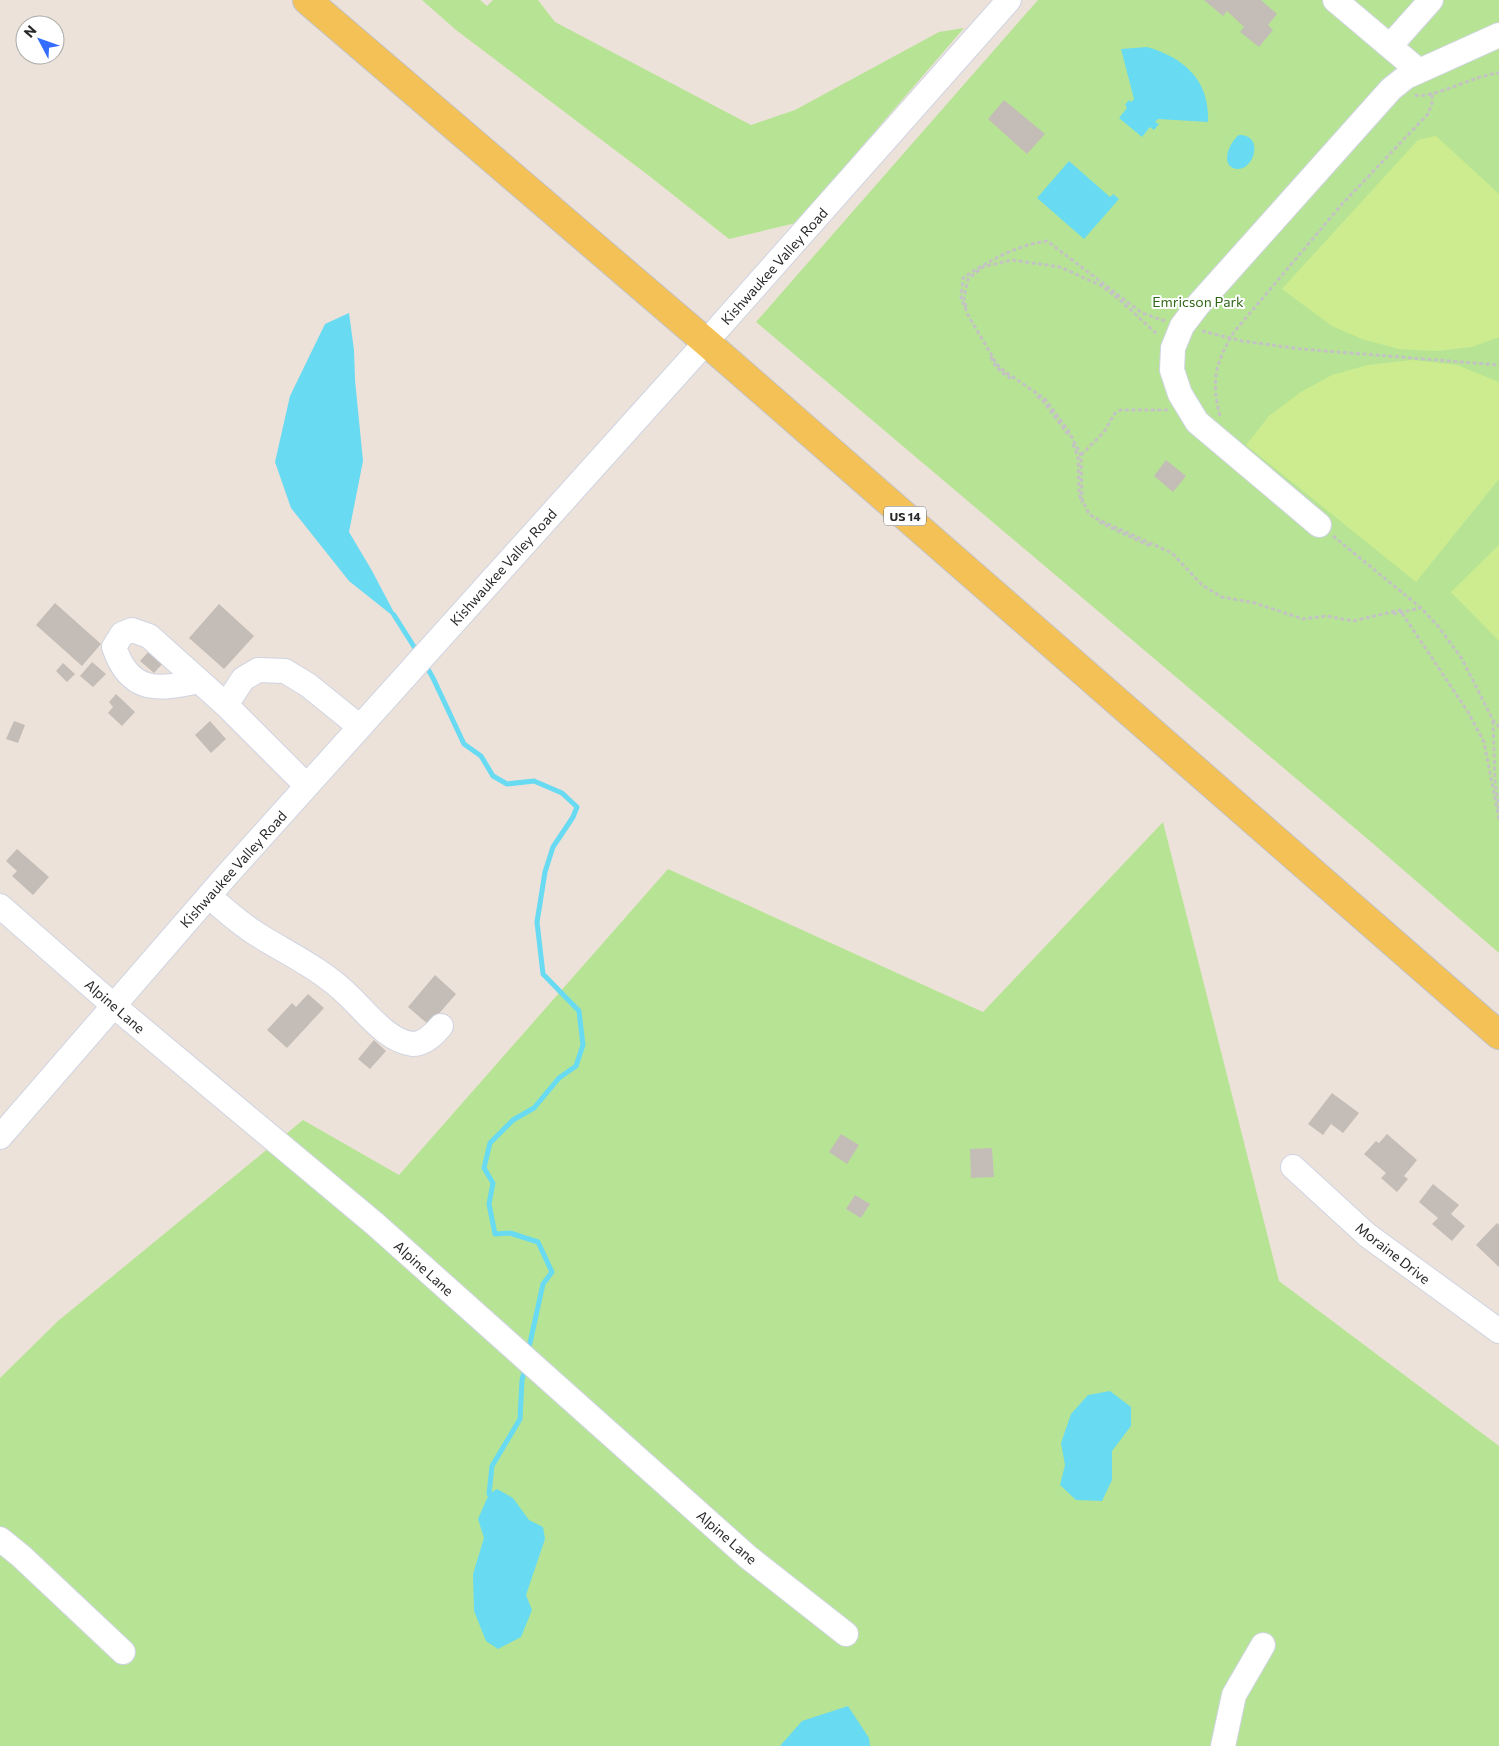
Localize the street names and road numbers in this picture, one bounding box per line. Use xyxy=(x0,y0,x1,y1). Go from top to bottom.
street label: Kishwaukee Valley Road xyxy=(717,204,831,328)
street label: Kishwaukee Valley Road xyxy=(446,505,560,629)
road number: US 14 xyxy=(884,506,926,526)
street label: Kishwaukee Valley Road xyxy=(176,807,290,931)
street label: Alpine Lane xyxy=(82,975,148,1037)
street label: Moraine Drive xyxy=(1352,1219,1434,1287)
street label: Alpine Lane xyxy=(391,1237,457,1299)
street label: Alpine Lane xyxy=(694,1506,760,1568)

